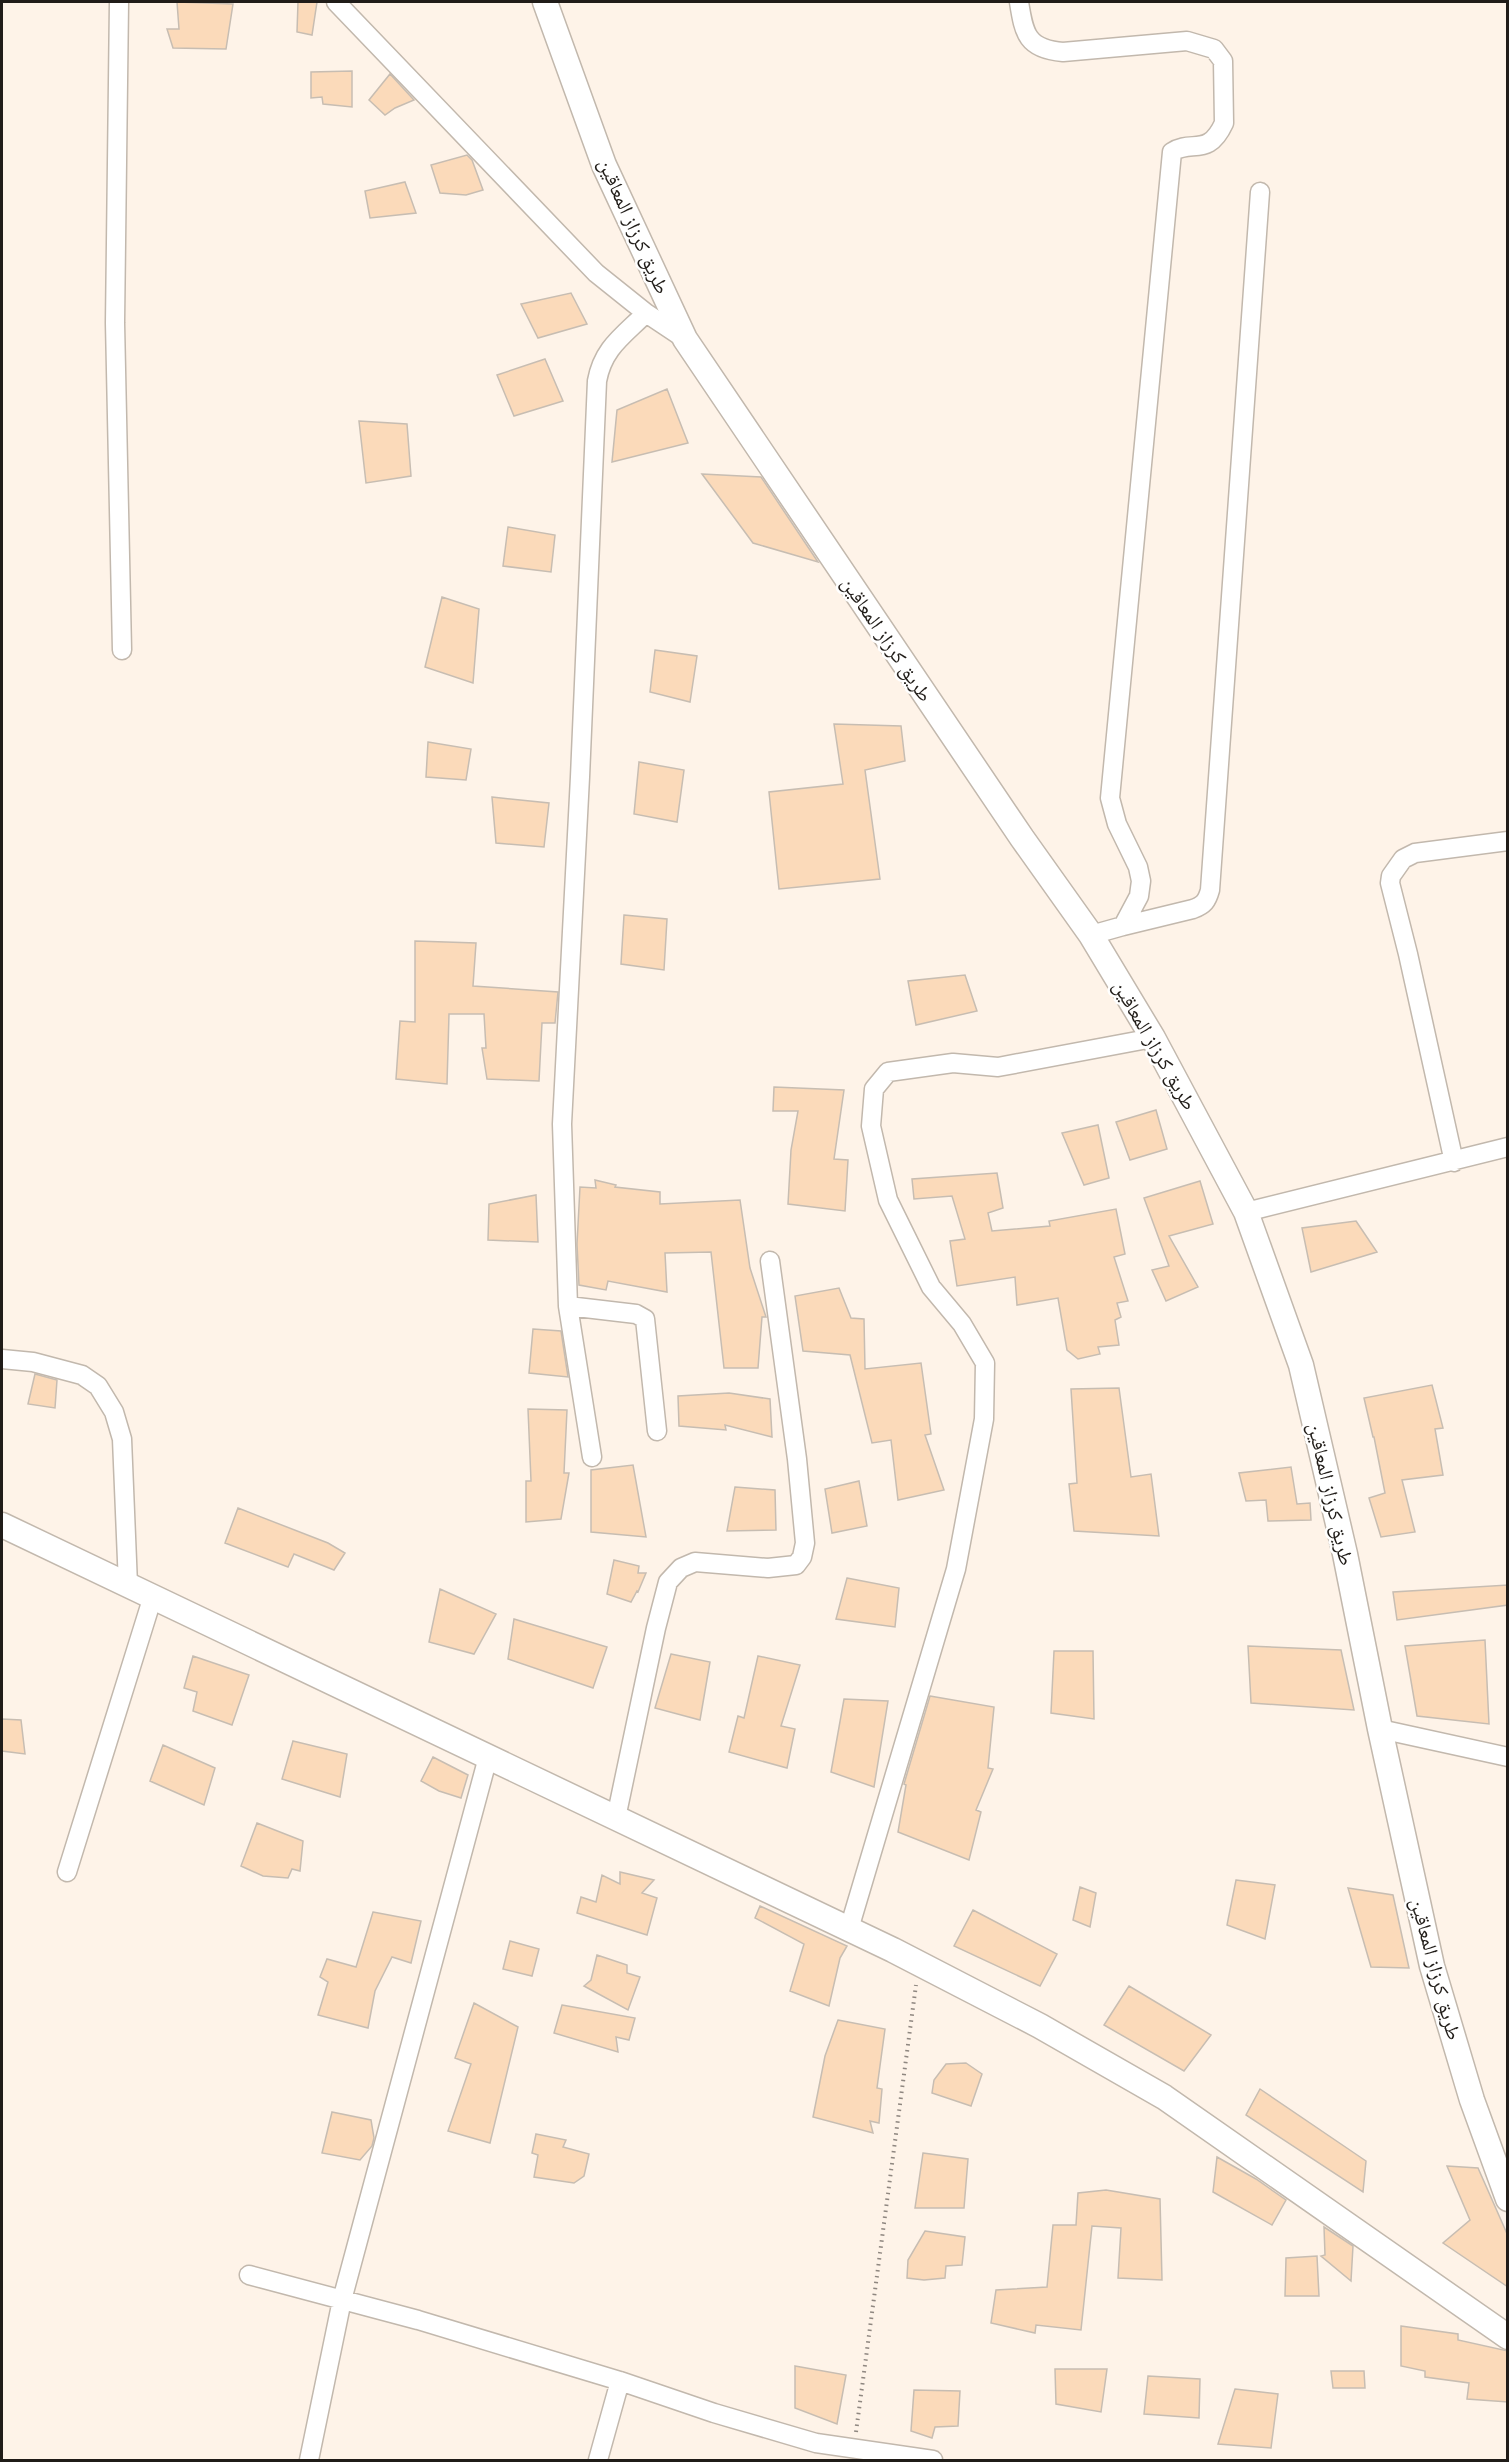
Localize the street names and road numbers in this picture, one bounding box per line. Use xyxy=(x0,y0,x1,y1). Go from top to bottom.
street label: طريق كرزاز المعاقين xyxy=(592,154,676,298)
street label: طريق كرزاز المعاقين xyxy=(835,571,939,707)
street label: طريق كرزاز المعاقين xyxy=(1107,975,1204,1115)
street label: طريق كرزاز المعاقين xyxy=(1302,1420,1361,1568)
street label: طريق كرزاز المعاقين xyxy=(1405,1895,1468,2043)

